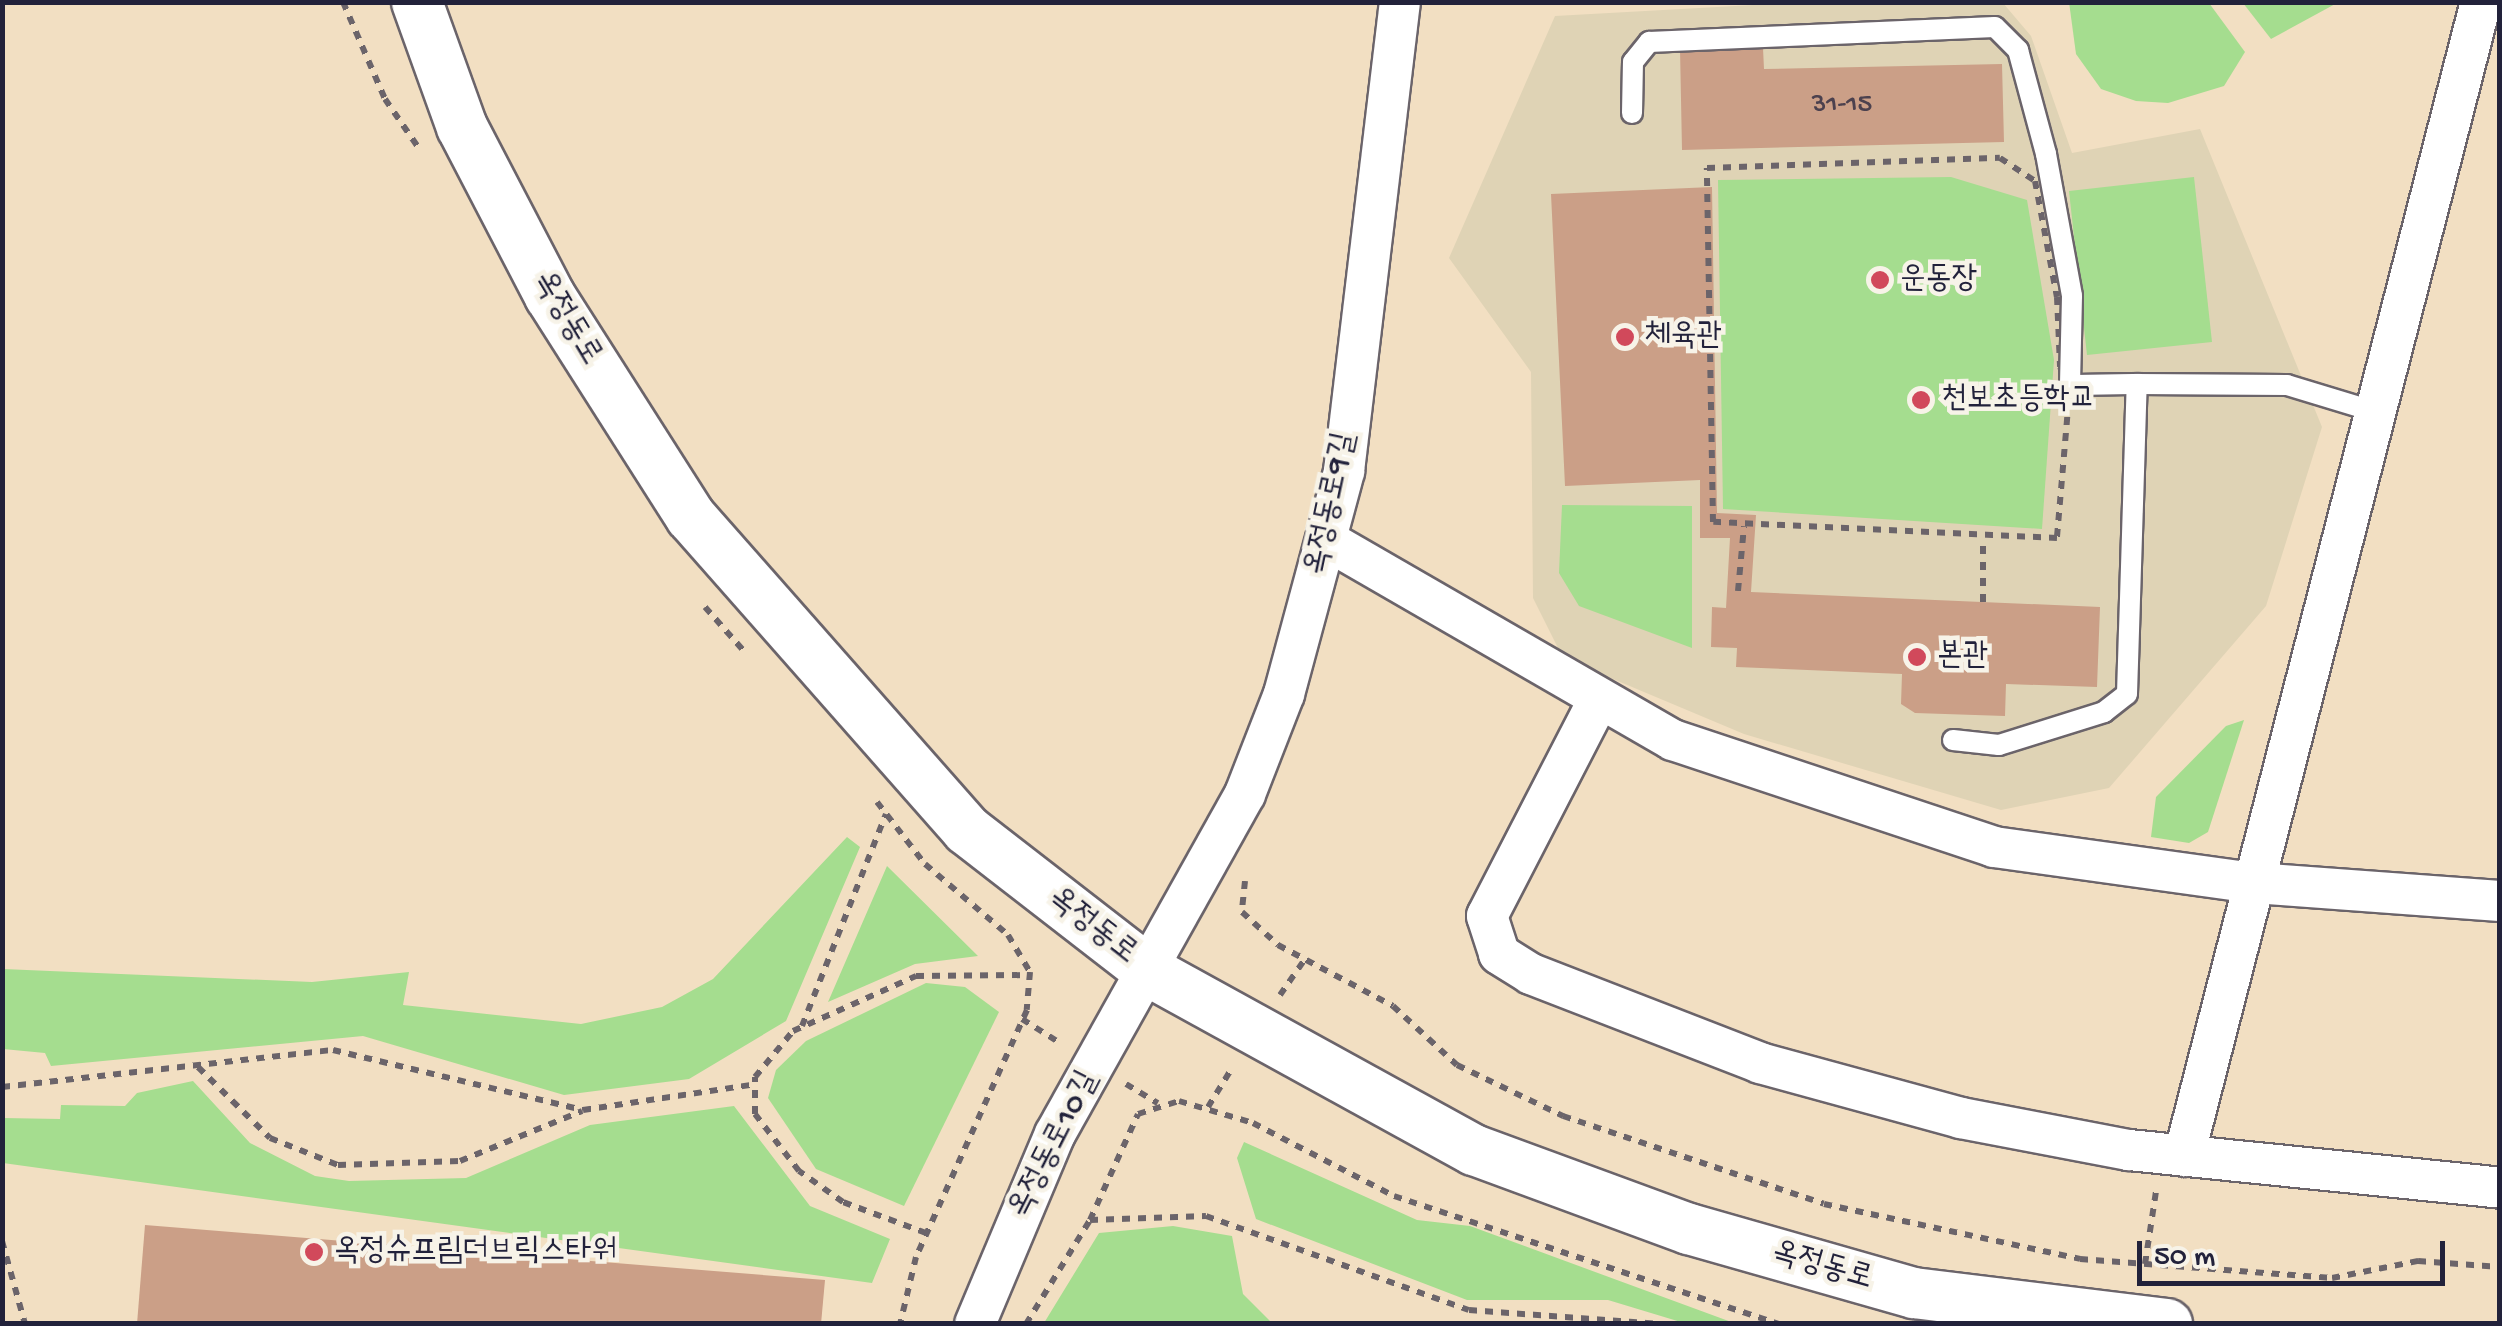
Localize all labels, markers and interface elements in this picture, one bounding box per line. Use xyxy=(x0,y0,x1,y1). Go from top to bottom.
house number: 31-15 xyxy=(1812,89,1872,123)
place label: 운동장 xyxy=(1900,261,1977,299)
street label: 옥정동로 xyxy=(523,265,609,373)
marker: 운동장 xyxy=(1869,269,1891,291)
place label: 체육관 xyxy=(1645,318,1722,356)
marker: 체육관 xyxy=(1614,326,1636,348)
place label: 천보초등학교 xyxy=(1941,381,2096,419)
marker: 천보초등학교 xyxy=(1910,389,1932,411)
street label: 옥정동로9길 xyxy=(1298,429,1366,579)
place label: 본관 xyxy=(1937,638,1988,676)
marker: 본관 xyxy=(1906,646,1928,668)
street label: 옥정동로 xyxy=(1040,880,1144,974)
street label: 옥정동로10길 xyxy=(1002,1065,1108,1225)
scale bar xyxy=(2142,1221,2450,1283)
place label: 옥정슈프림더브릭스타워 xyxy=(334,1233,617,1271)
street label: 옥정동로 xyxy=(1767,1234,1877,1300)
marker: 옥정슈프림더브릭스타워 xyxy=(303,1241,325,1263)
text: 50 m xyxy=(2154,1241,2215,1276)

